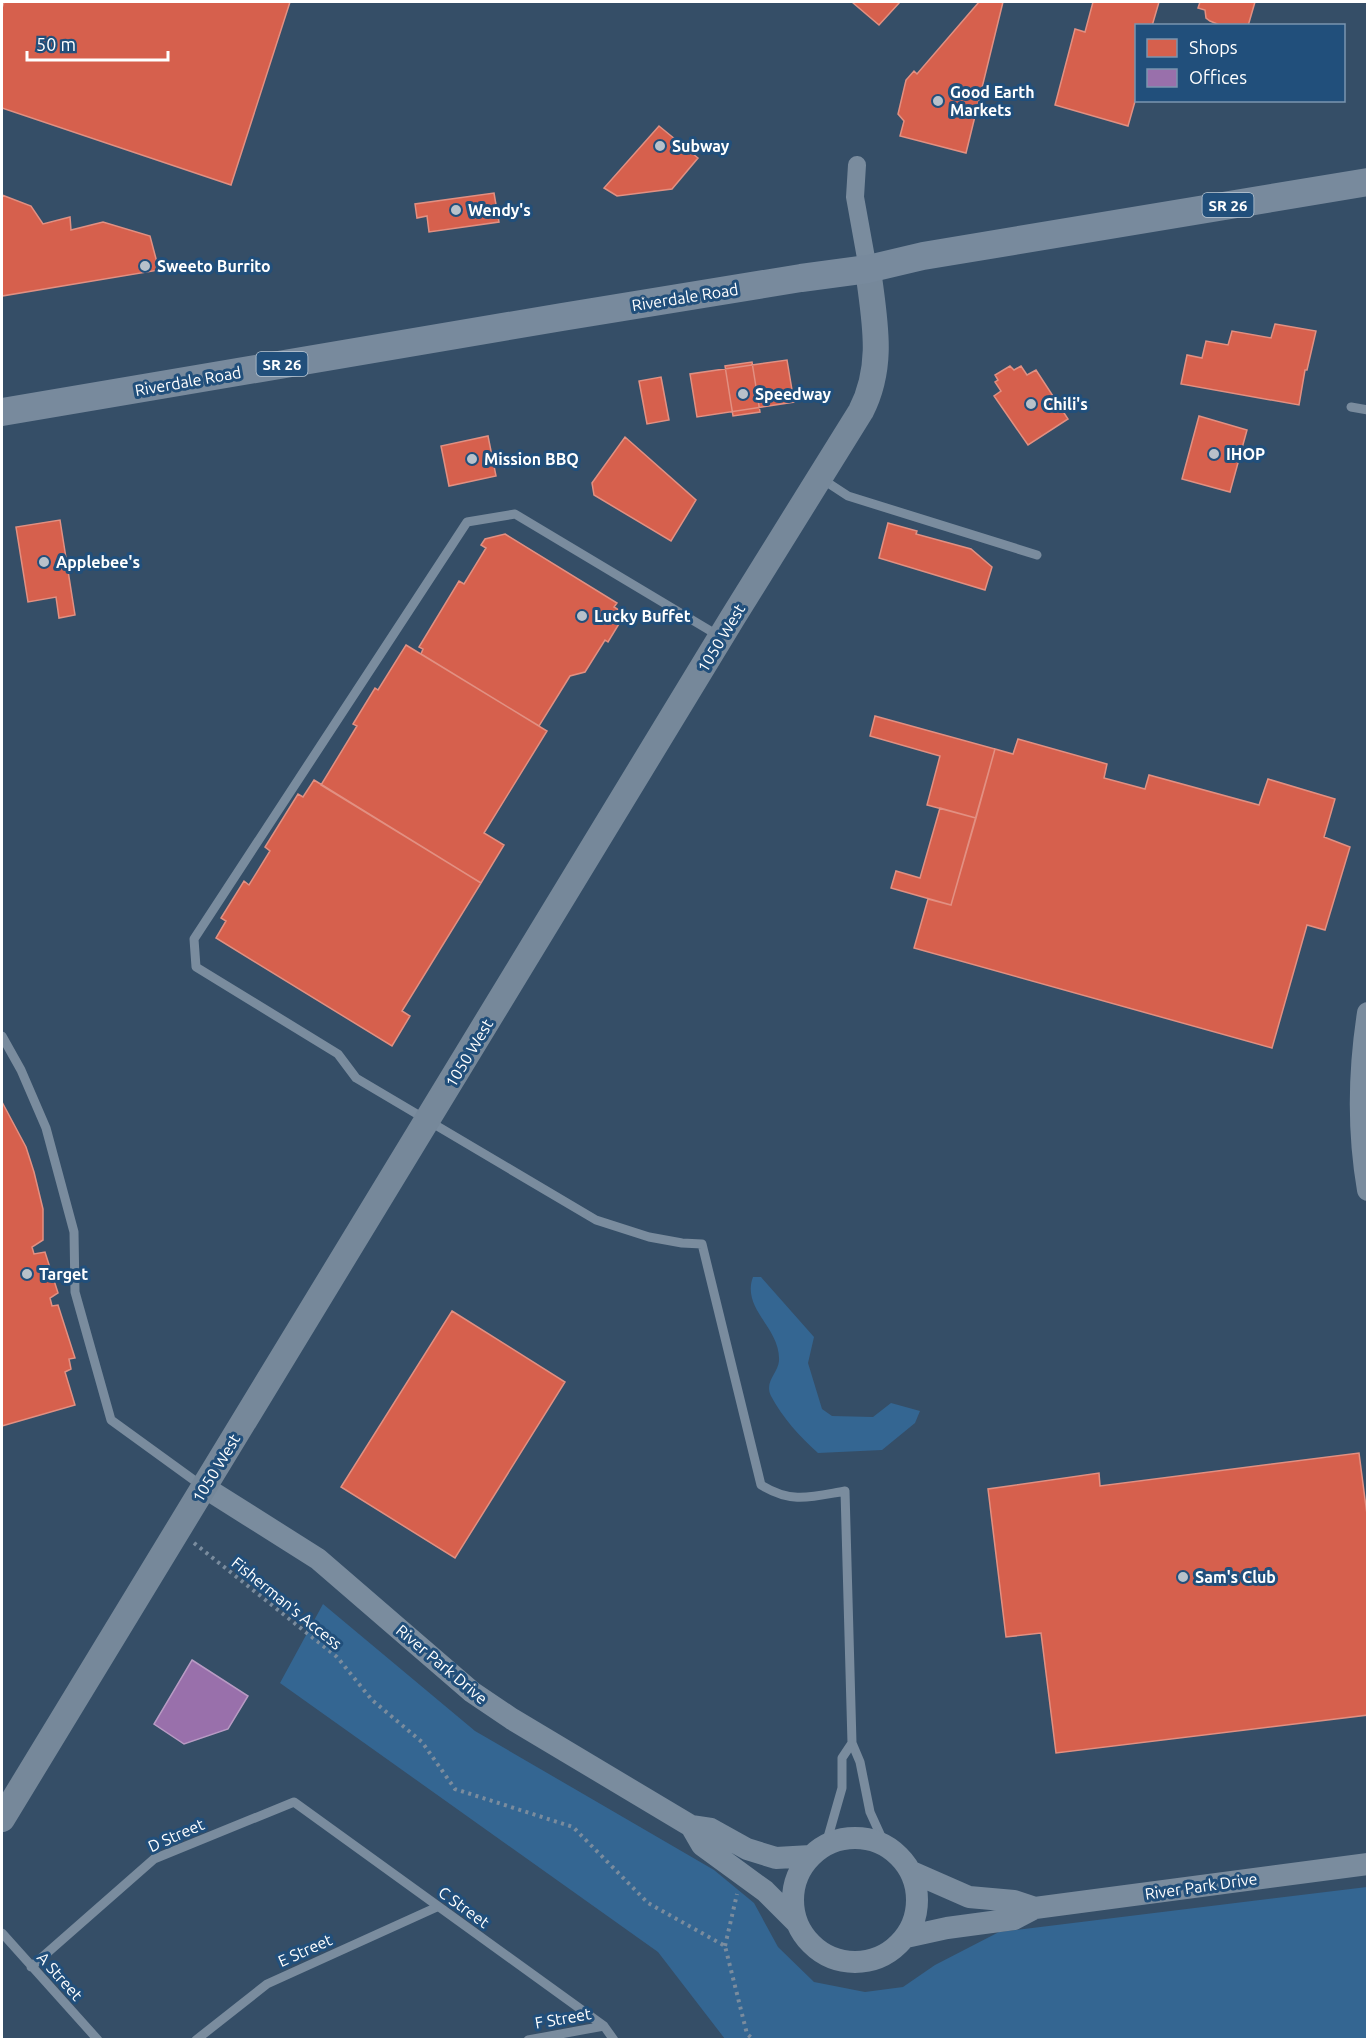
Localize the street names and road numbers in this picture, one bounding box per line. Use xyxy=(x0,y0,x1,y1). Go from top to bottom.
road number: SR 26 xyxy=(1202,193,1254,217)
street label: Riverdale Road xyxy=(630,280,740,314)
road number: SR 26 xyxy=(256,352,308,376)
street label: Riverdale Road xyxy=(133,363,243,399)
street label: 1050 West xyxy=(694,600,749,675)
street label: 1050 West xyxy=(442,1015,497,1090)
street label: 1050 West xyxy=(189,1430,244,1505)
street label: Fisherman's Access xyxy=(228,1553,346,1653)
street label: River Park Drive xyxy=(393,1621,491,1707)
street label: D Street xyxy=(145,1814,208,1855)
street label: River Park Drive xyxy=(1144,1869,1258,1903)
street label: C Street xyxy=(435,1883,493,1932)
street label: E Street xyxy=(275,1930,335,1970)
street label: A Street xyxy=(34,1948,87,2004)
street label: F Street xyxy=(533,2004,593,2032)

